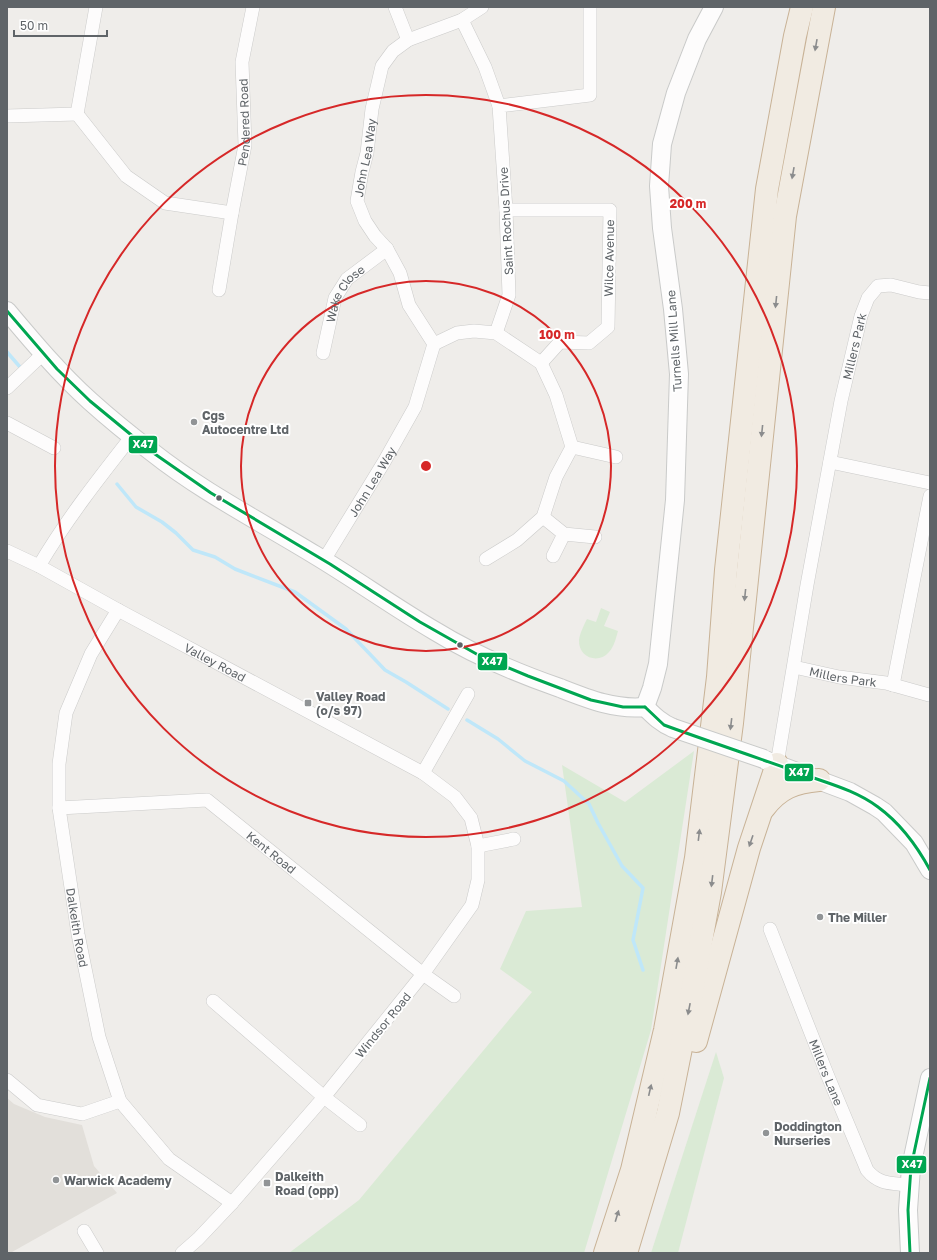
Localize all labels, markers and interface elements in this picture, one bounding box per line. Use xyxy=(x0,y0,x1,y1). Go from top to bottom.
scale bar xyxy=(14,12,107,38)
text: 50 m xyxy=(20,18,48,33)
one-way arrow xyxy=(813,39,819,51)
street label: Pendered Road xyxy=(234,78,253,167)
street label: John Lea Way xyxy=(350,117,378,198)
street label: Saint Rochus Drive xyxy=(496,167,516,275)
one-way arrow xyxy=(789,167,795,179)
text: 200 m xyxy=(670,196,706,211)
street label: Wilce Avenue xyxy=(601,219,617,297)
street label: Wake Close xyxy=(322,261,367,324)
street label: Turnells Mill Lane xyxy=(663,290,685,392)
one-way arrow xyxy=(772,296,779,308)
street label: Millers Park xyxy=(839,311,869,381)
text: 100 m xyxy=(539,327,575,342)
place label: Cgs Autocentre Ltd xyxy=(202,408,289,437)
marker: Cgs Autocentre Ltd xyxy=(189,417,199,427)
one-way arrow xyxy=(759,425,765,437)
line badge: X47 xyxy=(128,435,158,454)
text: X47 xyxy=(133,437,153,450)
street label: John Lea Way xyxy=(345,443,399,519)
centre of rings xyxy=(419,459,433,473)
unlabelled marker xyxy=(214,493,224,503)
one-way arrow xyxy=(741,589,748,601)
street label: Valley Road xyxy=(182,639,249,685)
unlabelled marker xyxy=(455,640,465,650)
line badge: X47 xyxy=(477,652,508,671)
text: X47 xyxy=(482,654,502,667)
street label: Millers Park xyxy=(808,663,878,689)
place label: Valley Road (o/s 97) xyxy=(316,689,385,718)
marker: Valley Road (o/s 97) xyxy=(303,698,313,708)
one-way arrow xyxy=(728,718,735,730)
line badge: X47 xyxy=(784,763,814,782)
text: X47 xyxy=(789,765,809,778)
street label: Kent Road xyxy=(244,827,299,876)
one-way arrow xyxy=(696,829,702,841)
one-way arrow xyxy=(748,835,754,847)
one-way arrow xyxy=(709,875,715,887)
street label: Dalkeith Road xyxy=(64,887,92,968)
place label: The Miller xyxy=(828,910,887,925)
marker: The Miller xyxy=(815,912,825,922)
one-way arrow xyxy=(674,957,680,969)
street label: Windsor Road xyxy=(352,989,414,1061)
one-way arrow xyxy=(686,1003,692,1015)
street label: Millers Lane xyxy=(807,1037,847,1108)
one-way arrow xyxy=(648,1084,654,1096)
place label: Doddington Nurseries xyxy=(774,1119,842,1148)
marker: Doddington Nurseries xyxy=(761,1128,771,1138)
line badge: X47 xyxy=(896,1155,927,1174)
text: X47 xyxy=(902,1157,922,1170)
place label: Dalkeith Road (opp) xyxy=(275,1169,339,1198)
place label: Warwick Academy xyxy=(64,1173,172,1188)
marker: Warwick Academy xyxy=(51,1175,61,1185)
marker: Dalkeith Road (opp) xyxy=(262,1178,272,1188)
one-way arrow xyxy=(614,1210,620,1222)

